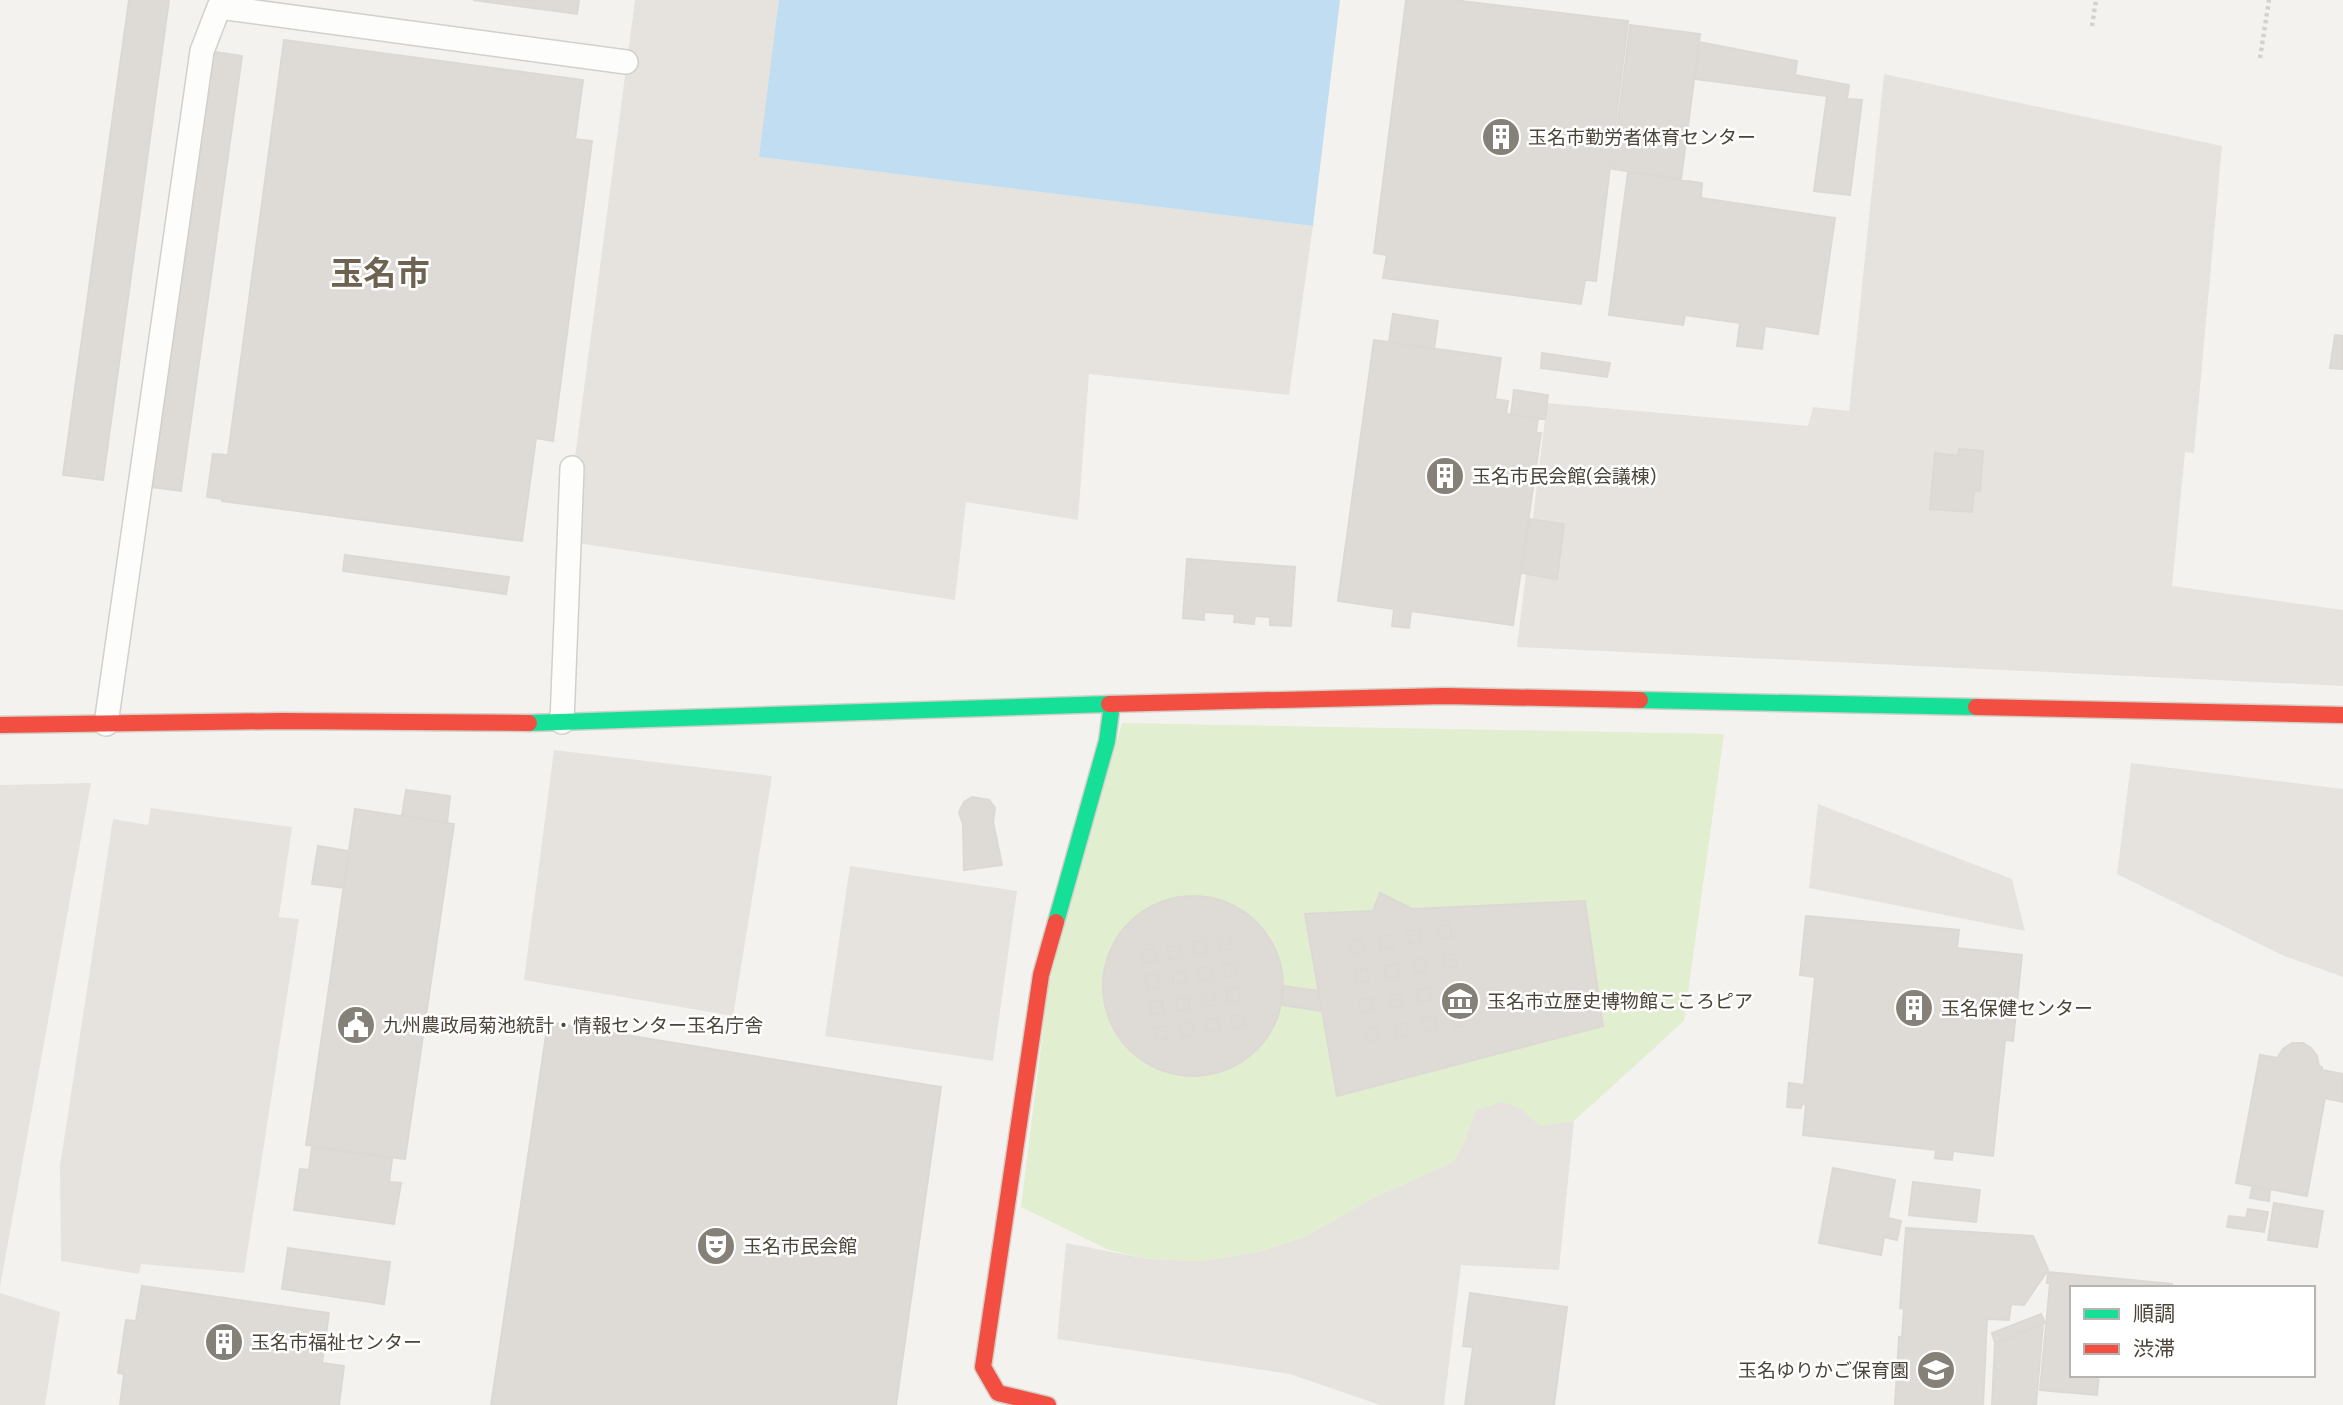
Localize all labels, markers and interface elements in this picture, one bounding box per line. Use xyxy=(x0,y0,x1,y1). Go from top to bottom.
building icon: 玉名市勤労者体育センター xyxy=(1480,116,1522,158)
place label: 玉名市勤労者体育センター xyxy=(1528,126,1756,149)
district label: 玉名市 xyxy=(331,254,430,293)
building icon: 玉名市民会館(会議棟) xyxy=(1424,455,1466,497)
place label: 玉名市民会館(会議棟) xyxy=(1472,465,1656,488)
museum icon: 玉名市立歴史博物館こころピア xyxy=(1439,980,1481,1022)
building icon: 玉名保健センター xyxy=(1893,987,1935,1029)
place label: 玉名市立歴史博物館こころピア xyxy=(1487,990,1753,1013)
place label: 玉名保健センター xyxy=(1941,997,2093,1020)
public building icon: 九州農政局菊池統計・情報センター玉名庁舎 xyxy=(335,1004,377,1046)
place label: 九州農政局菊池統計・情報センター玉名庁舎 xyxy=(383,1014,763,1037)
theatre icon: 玉名市民会館 xyxy=(695,1225,737,1267)
place label: 玉名市民会館 xyxy=(743,1235,857,1258)
legend xyxy=(2070,1286,2315,1377)
text: 順調 xyxy=(2133,1301,2175,1326)
building icon: 玉名市福祉センター xyxy=(203,1321,245,1363)
place label: 玉名市福祉センター xyxy=(251,1331,422,1354)
text: 渋滞 xyxy=(2133,1336,2175,1361)
school or university icon: 玉名ゆりかご保育園 xyxy=(1915,1349,1957,1391)
place label: 玉名ゆりかご保育園 xyxy=(1738,1359,1909,1382)

